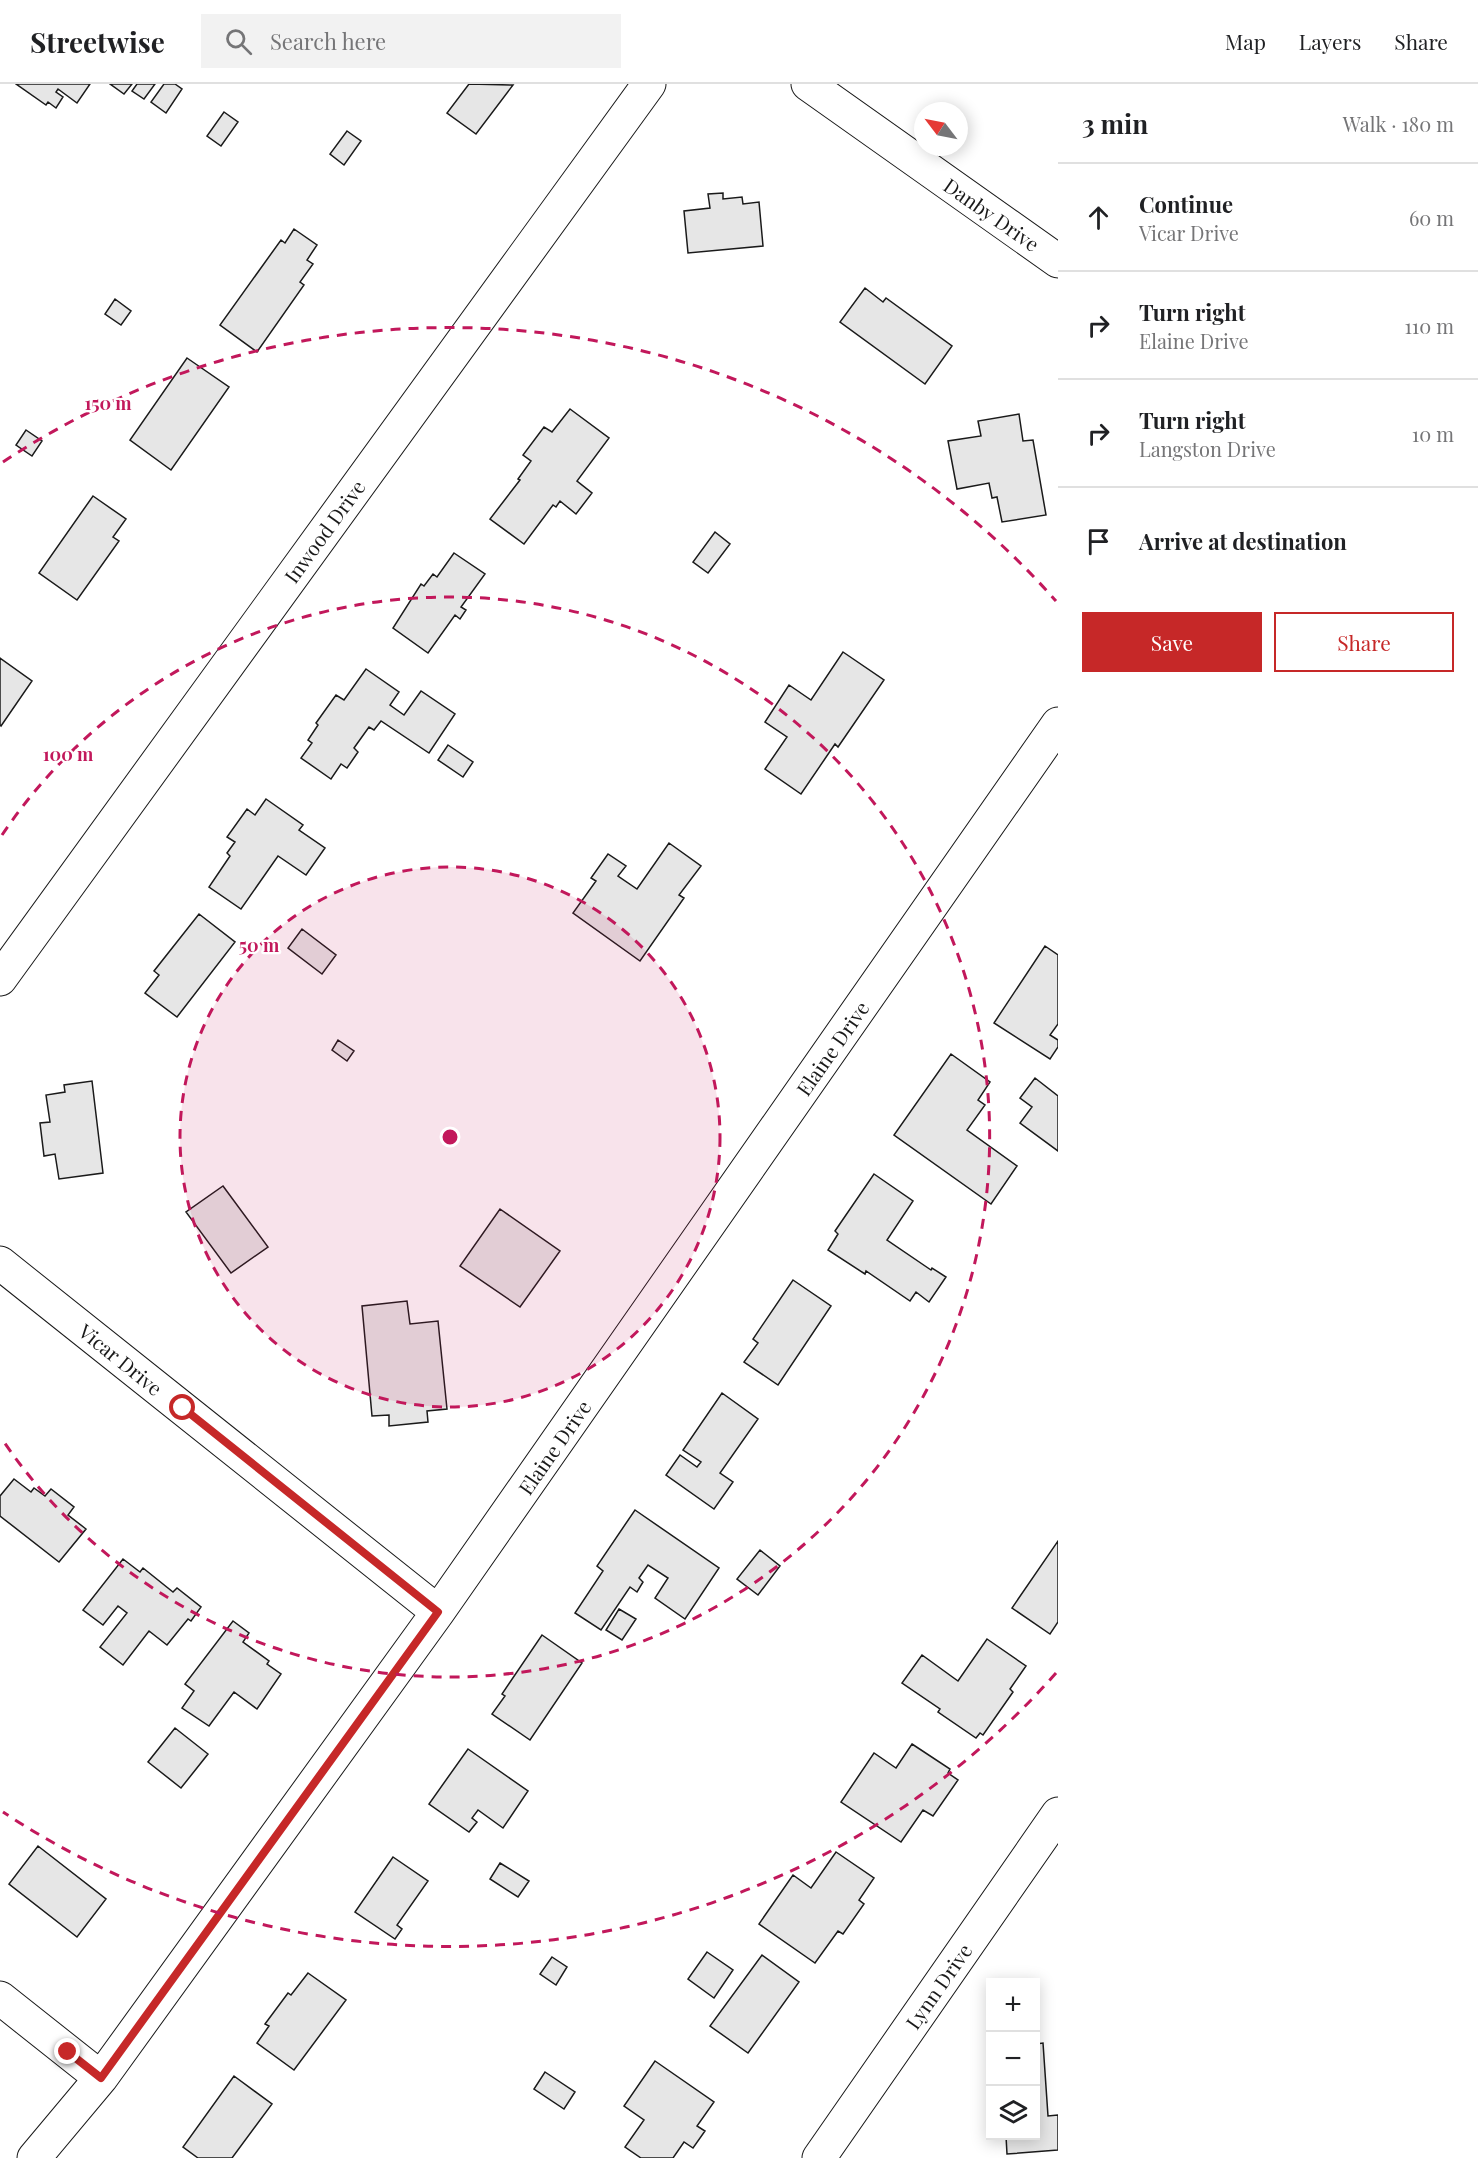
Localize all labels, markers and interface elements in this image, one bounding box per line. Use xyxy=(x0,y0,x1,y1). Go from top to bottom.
search box xyxy=(201,14,621,68)
text: Streetwise xyxy=(30,23,165,60)
icon: search xyxy=(222,25,255,58)
text: Search here xyxy=(270,26,386,56)
text: Map xyxy=(1225,27,1266,55)
text: Layers xyxy=(1299,27,1361,55)
text: Share xyxy=(1394,27,1448,55)
north arrow xyxy=(914,102,968,156)
text: 3 min xyxy=(1082,106,1148,141)
text: Walk · 180 m xyxy=(1343,110,1454,137)
street label: Danby Drive xyxy=(939,171,1045,257)
text: Continue xyxy=(1139,189,1233,219)
icon: ahead xyxy=(1082,201,1115,234)
text: 60 m xyxy=(1409,204,1454,231)
text: Vicar Drive xyxy=(1139,219,1239,246)
text: Turn right xyxy=(1139,297,1245,327)
icon: right xyxy=(1082,309,1115,342)
text: 110 m xyxy=(1404,312,1454,339)
text: Elaine Drive xyxy=(1139,327,1249,354)
text: 150 m xyxy=(84,391,132,415)
text: Turn right xyxy=(1139,405,1245,435)
icon: right xyxy=(1082,417,1115,450)
text: 10 m xyxy=(1412,420,1454,447)
text: Langston Drive xyxy=(1139,435,1276,462)
street label: Inwood Drive xyxy=(277,474,371,588)
icon: arrive xyxy=(1082,525,1115,558)
text: Arrive at destination xyxy=(1139,526,1347,556)
button: Save xyxy=(1082,612,1262,672)
button: Share xyxy=(1274,612,1454,672)
text: 100 m xyxy=(43,742,94,766)
text: 50 m xyxy=(239,933,280,957)
street label: Elaine Drive xyxy=(789,995,875,1101)
centre of rings xyxy=(440,1127,460,1147)
street label: Vicar Drive xyxy=(73,1316,168,1401)
route start xyxy=(169,1394,195,1420)
street label: Elaine Drive xyxy=(511,1394,597,1500)
street label: Lynn Drive xyxy=(899,1938,977,2034)
map controls xyxy=(986,1978,1040,2140)
button: + xyxy=(986,1978,1040,2032)
button: − xyxy=(986,2032,1040,2086)
route end xyxy=(54,2038,80,2064)
button: layers xyxy=(986,2086,1040,2140)

